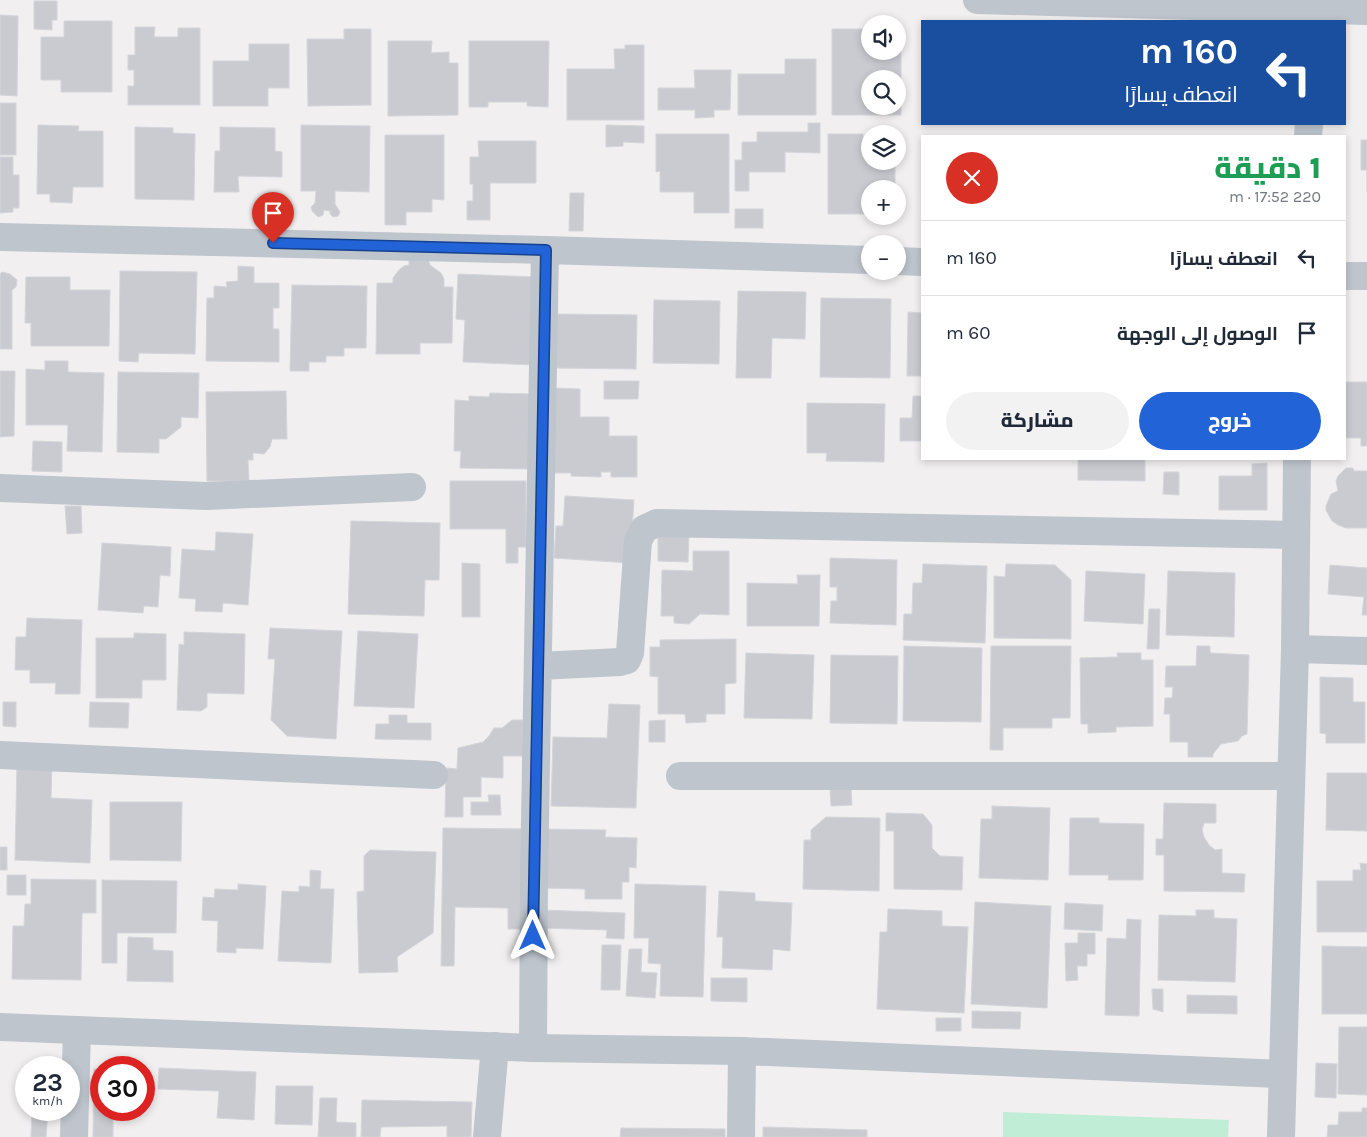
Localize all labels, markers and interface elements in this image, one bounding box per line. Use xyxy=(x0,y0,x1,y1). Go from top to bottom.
map controls xyxy=(861,15,906,280)
button: sound xyxy=(861,15,906,60)
text: 160 m xyxy=(1140,31,1238,72)
icon: left xyxy=(1256,40,1321,105)
button: search xyxy=(861,70,906,115)
text: انعطف يسارًا xyxy=(1124,82,1238,108)
button: layers xyxy=(861,125,906,170)
text: 1 دقيقة xyxy=(1214,150,1321,186)
button: close xyxy=(946,152,998,204)
button: + xyxy=(861,180,906,225)
text: 220 m · 17:52 xyxy=(1229,187,1321,206)
pin xyxy=(252,192,294,243)
icon: arrive xyxy=(259,199,287,227)
button: − xyxy=(861,235,906,280)
icon: left xyxy=(1293,244,1321,272)
text: 160 m xyxy=(946,247,997,269)
text: انعطف يسارًا xyxy=(1170,248,1278,270)
icon: arrive xyxy=(1293,319,1321,347)
text: 60 m xyxy=(946,322,990,344)
text: الوصول إلى الوجهة xyxy=(1117,323,1278,345)
button: مشاركة xyxy=(946,392,1129,450)
button: خروج xyxy=(1139,392,1321,450)
position arrow xyxy=(506,909,558,961)
speed limit sign: 30 xyxy=(90,1056,155,1121)
text: 23 xyxy=(32,1068,63,1097)
text: km/h xyxy=(32,1094,63,1108)

